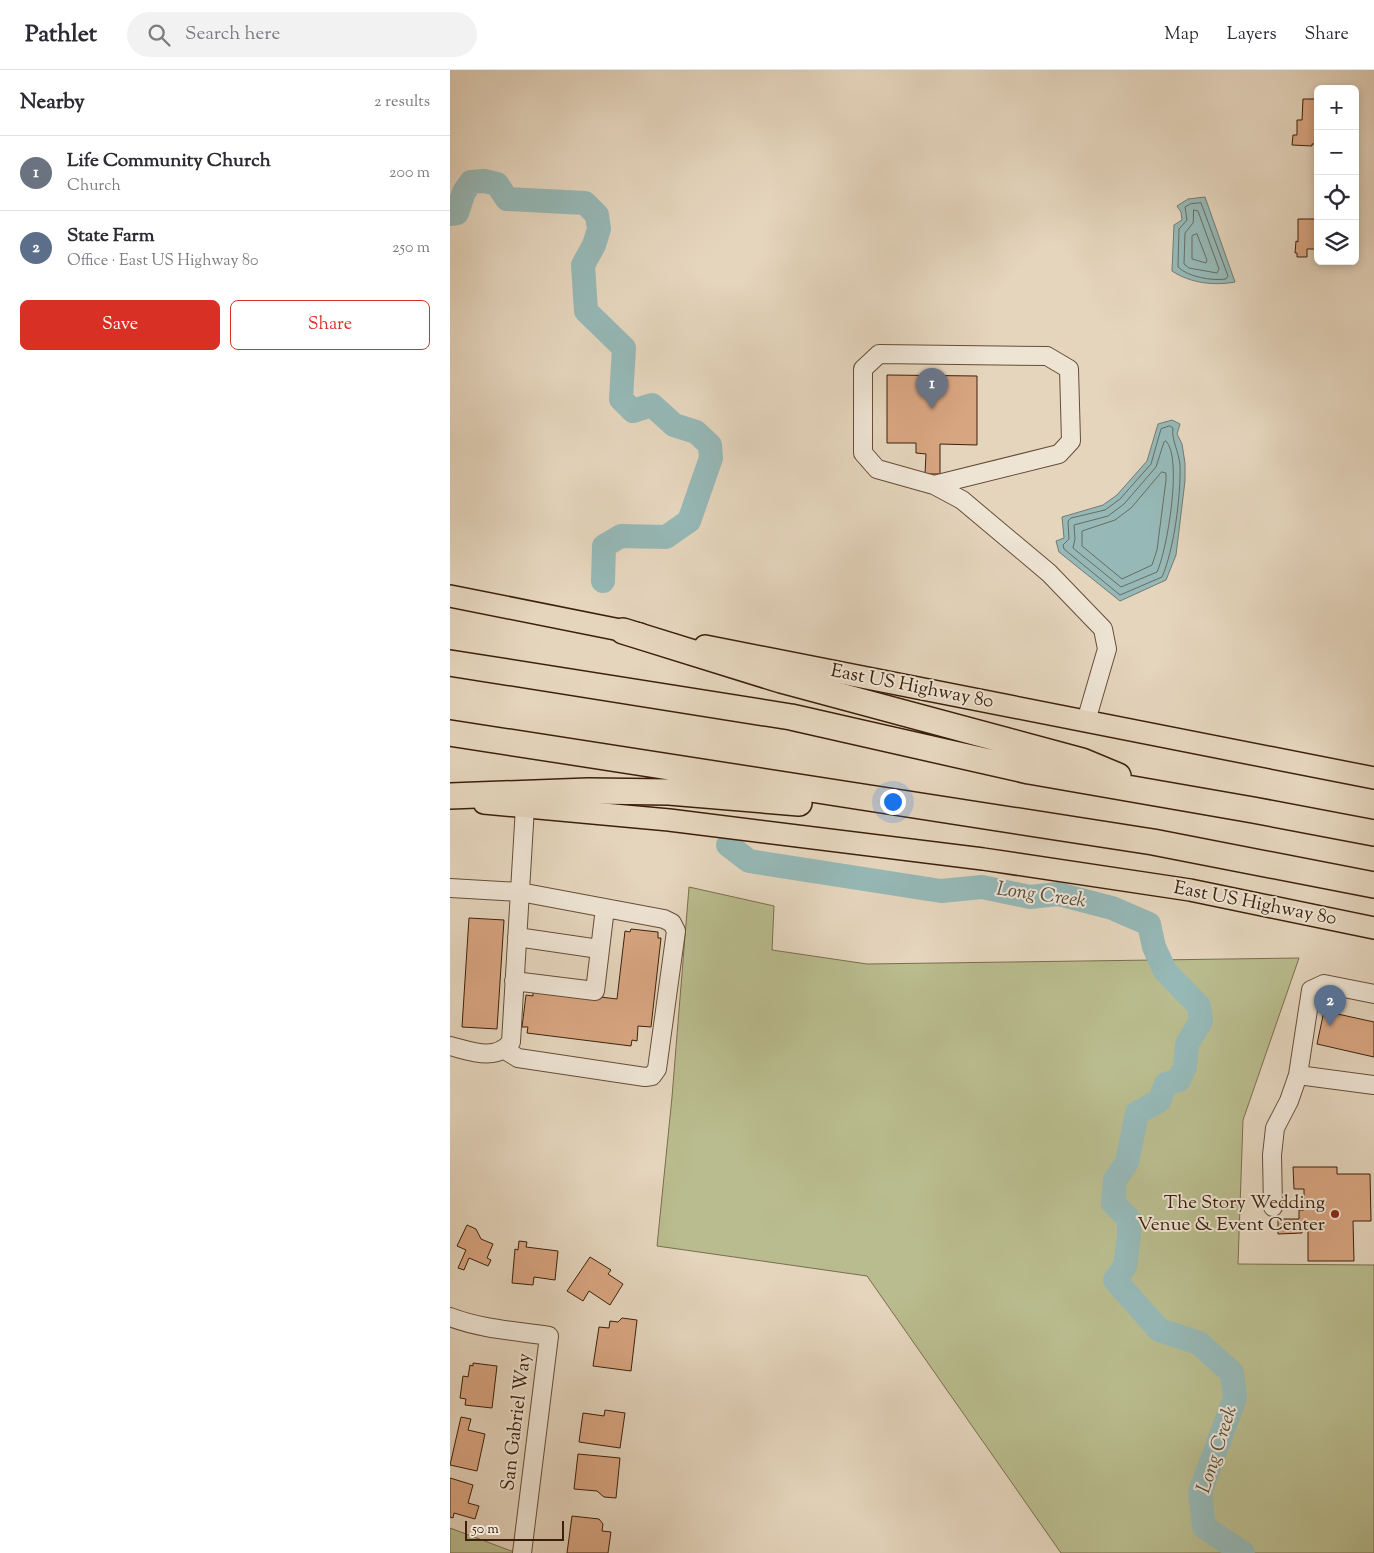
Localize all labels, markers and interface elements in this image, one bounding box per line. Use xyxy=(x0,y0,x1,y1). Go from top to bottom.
search box xyxy=(127,12,477,57)
text: Pathlet xyxy=(25,18,97,52)
icon: search xyxy=(145,21,173,49)
text: Search here xyxy=(185,21,280,48)
text: Map xyxy=(1164,22,1199,48)
text: Layers xyxy=(1227,22,1277,48)
text: Share xyxy=(1305,22,1349,48)
map controls xyxy=(1314,85,1359,265)
button: + xyxy=(1314,85,1359,130)
text: Nearby xyxy=(20,88,85,118)
text: 2 results xyxy=(374,91,430,114)
button: − xyxy=(1314,130,1359,175)
text: Life Community Church xyxy=(67,148,271,175)
text: 1 xyxy=(33,162,39,185)
text: 200 m xyxy=(389,162,430,185)
text: Church xyxy=(67,175,121,198)
button: locate xyxy=(1314,175,1359,220)
button: layers xyxy=(1314,220,1359,265)
text: State Farm xyxy=(67,223,154,250)
text: 2 xyxy=(32,237,40,260)
text: 250 m xyxy=(392,237,430,260)
text: Office · East US Highway 80 xyxy=(67,250,258,273)
button: Save xyxy=(20,300,220,350)
button: Share xyxy=(230,300,430,350)
pin: 1 xyxy=(916,368,948,409)
street label: East US Highway 80 xyxy=(828,658,996,716)
your location xyxy=(880,789,906,815)
water label: Long Creek xyxy=(994,875,1088,917)
street label: East US Highway 80 xyxy=(1171,875,1339,933)
pin: 2 xyxy=(1314,985,1346,1026)
place label: The Story Wedding Venue & Event Center xyxy=(1137,1190,1325,1239)
marker: The Story Wedding Venue & Event Center xyxy=(1329,1208,1341,1220)
street label: San Gabriel Way xyxy=(495,1351,539,1492)
water label: Long Creek xyxy=(1190,1403,1246,1497)
scale bar xyxy=(465,1518,564,1541)
text: 50 m xyxy=(472,1520,499,1540)

